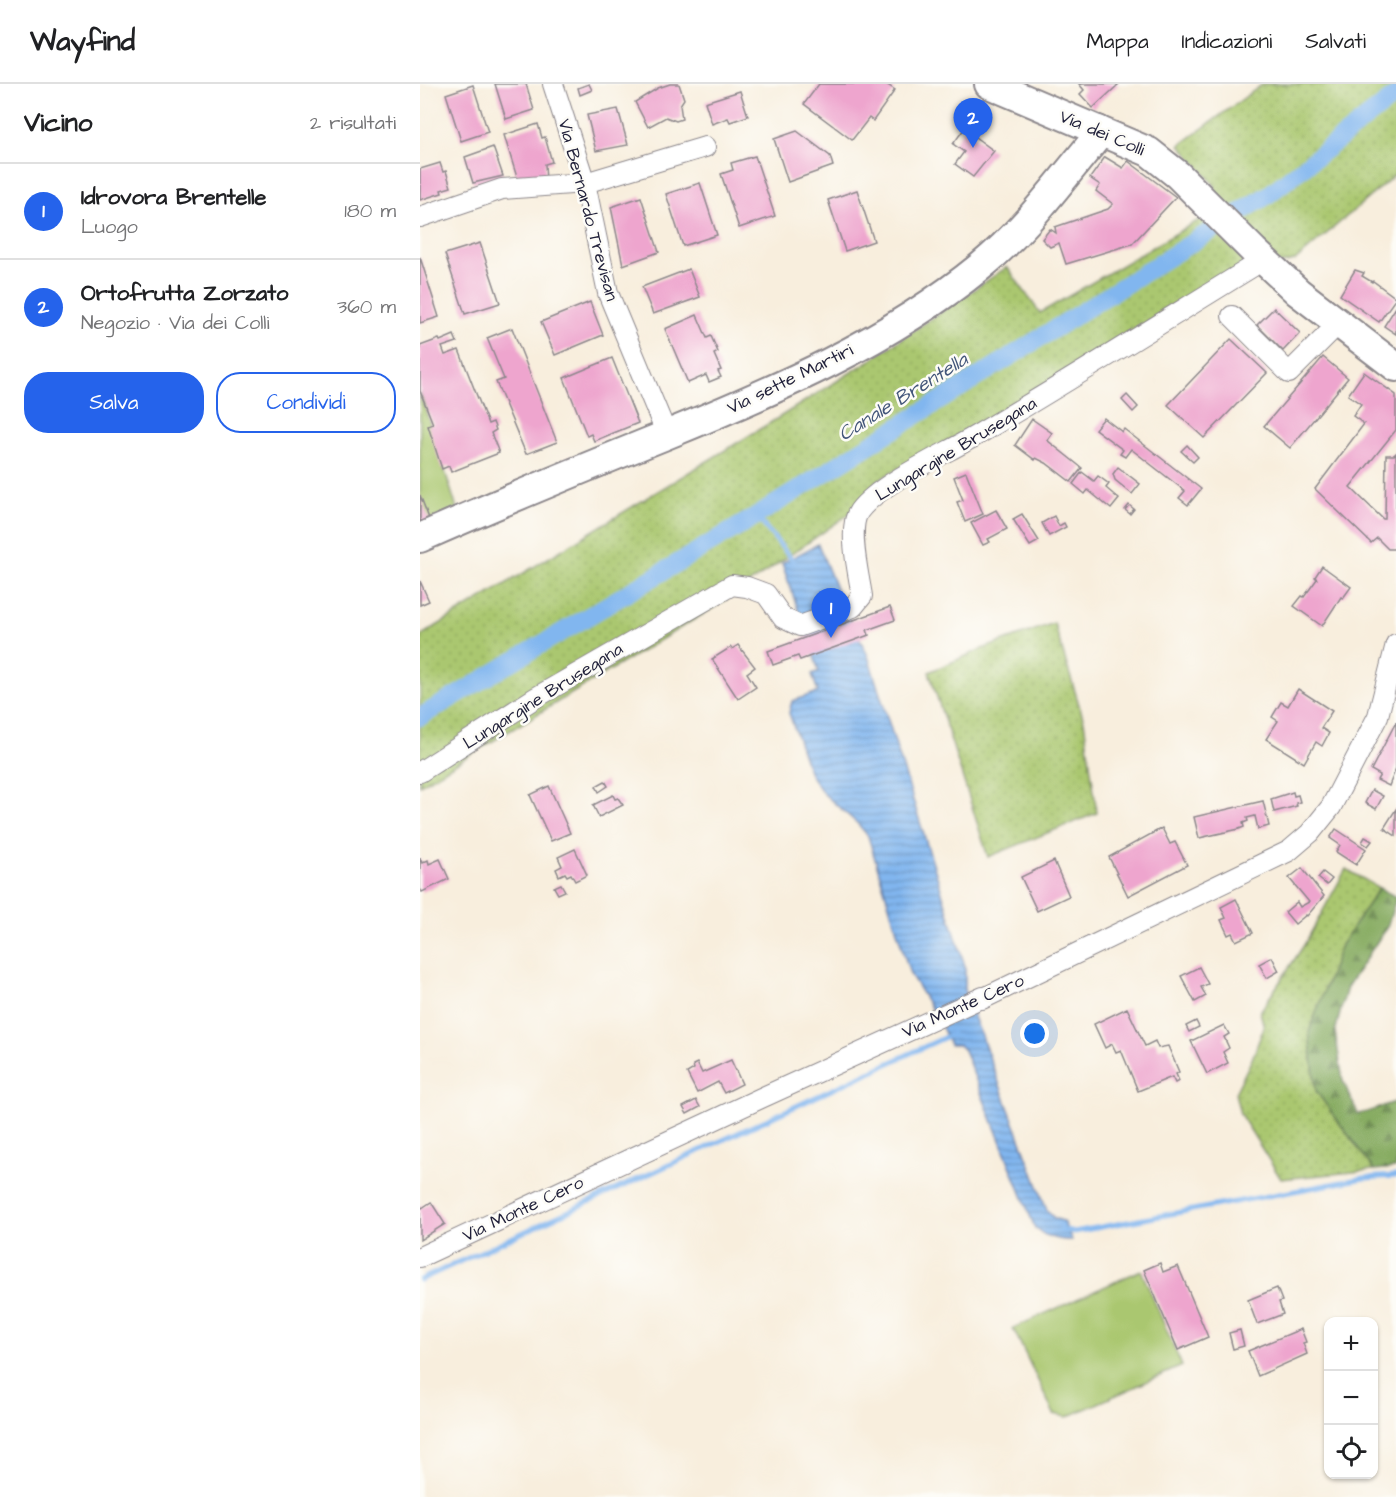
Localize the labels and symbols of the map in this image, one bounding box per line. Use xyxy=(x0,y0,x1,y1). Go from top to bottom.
pin: 2 xyxy=(954,98,992,148)
street label: Via dei Colli xyxy=(1055,104,1149,162)
street label: Via Bernardo Trevisan xyxy=(552,116,624,304)
street label: Via sette Martiri xyxy=(723,338,857,420)
water label: Canale Brentella xyxy=(833,345,974,448)
street label: Lungargine Brusegana xyxy=(871,391,1042,508)
pin: 1 xyxy=(812,588,850,638)
street label: Lungargine Brusegana xyxy=(458,637,628,756)
street label: Via Monte Cero xyxy=(898,968,1028,1044)
your location xyxy=(1020,1019,1049,1048)
street label: Via Monte Cero xyxy=(458,1170,588,1248)

